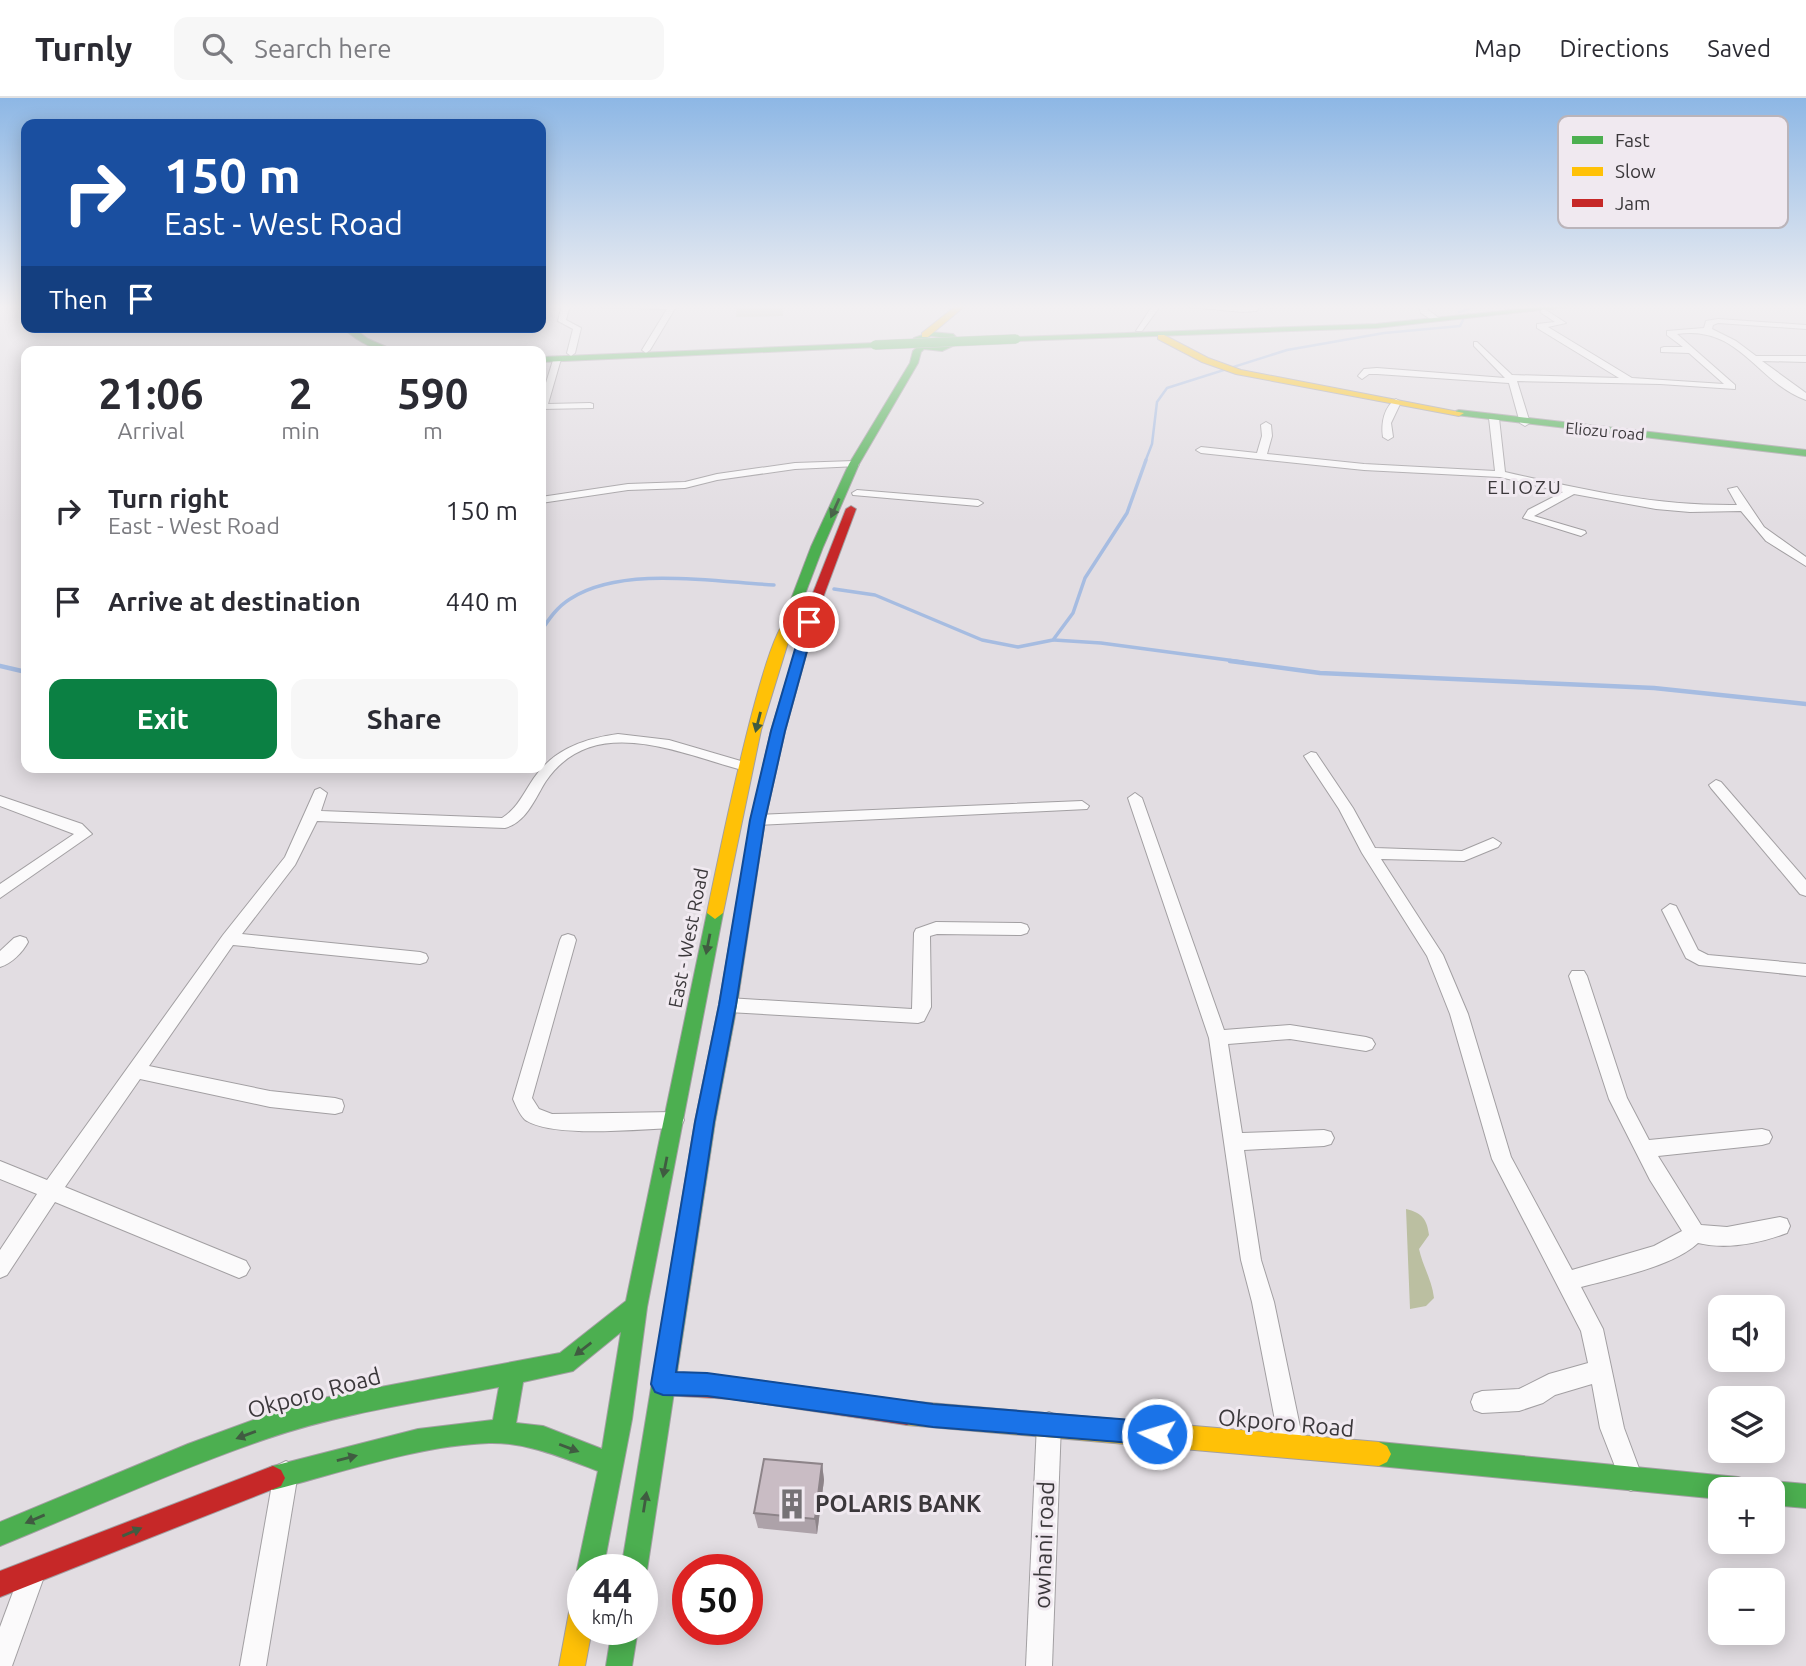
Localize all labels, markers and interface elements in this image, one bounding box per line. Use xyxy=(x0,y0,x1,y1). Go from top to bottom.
search box xyxy=(174,17,664,80)
icon: search xyxy=(198,29,236,67)
text: Turnly xyxy=(35,30,132,67)
text: Search here xyxy=(254,34,392,63)
text: Map xyxy=(1474,35,1521,62)
text: Directions xyxy=(1559,35,1669,62)
text: Saved xyxy=(1707,35,1771,62)
legend xyxy=(1558,116,1788,228)
text: Fast xyxy=(1615,129,1650,151)
icon: right xyxy=(49,147,140,238)
text: 150 m xyxy=(164,147,301,202)
text: Slow xyxy=(1615,160,1656,182)
text: Jam xyxy=(1615,192,1651,214)
text: East - West Road xyxy=(164,205,403,241)
icon: arrive xyxy=(122,280,160,318)
text: Then xyxy=(49,285,108,314)
text: 21:06 xyxy=(99,370,204,417)
text: 2 xyxy=(289,370,312,417)
text: 590 xyxy=(397,370,468,417)
text: Arrival xyxy=(118,418,185,443)
text: min xyxy=(281,418,320,443)
text: m xyxy=(423,418,443,443)
street label: Eliozu road xyxy=(1565,419,1645,443)
district label: ELIOZU xyxy=(1487,476,1563,498)
text: Turn right xyxy=(108,484,229,513)
icon: right xyxy=(49,492,87,530)
text: 150 m xyxy=(446,496,518,525)
one-way arrow xyxy=(829,498,840,519)
text: East - West Road xyxy=(108,513,280,538)
icon: arrive xyxy=(49,583,87,621)
text: Arrive at destination xyxy=(108,587,361,616)
text: 440 m xyxy=(446,587,518,616)
pin xyxy=(779,592,839,652)
icon: arrive xyxy=(790,603,828,641)
button: Exit xyxy=(49,679,277,759)
button: Share xyxy=(291,679,518,759)
one-way arrow xyxy=(752,711,763,733)
street label: East - West Road xyxy=(664,866,712,1010)
one-way arrow xyxy=(703,933,714,955)
one-way arrow xyxy=(659,1156,670,1178)
map controls xyxy=(1708,1295,1785,1645)
button: sound xyxy=(1708,1295,1785,1372)
one-way arrow xyxy=(574,1342,592,1357)
street label: Okporo Road xyxy=(245,1363,383,1422)
button: layers xyxy=(1708,1386,1785,1463)
position arrow xyxy=(1120,1397,1194,1471)
street label: Okporo Road xyxy=(1217,1404,1355,1441)
one-way arrow xyxy=(235,1429,256,1440)
one-way arrow xyxy=(559,1443,580,1454)
one-way arrow xyxy=(336,1452,358,1463)
button: + xyxy=(1708,1477,1785,1554)
street label: owhani road xyxy=(1029,1481,1058,1609)
building icon: POLARIS BANK xyxy=(775,1487,809,1521)
one-way arrow xyxy=(640,1491,651,1513)
place label: POLARIS BANK xyxy=(815,1491,982,1516)
one-way arrow xyxy=(24,1514,45,1525)
one-way arrow xyxy=(122,1527,143,1538)
speed limit sign: 50 xyxy=(672,1554,763,1645)
button: − xyxy=(1708,1568,1785,1645)
text: 44 xyxy=(593,1570,632,1610)
text: km/h xyxy=(592,1607,633,1627)

